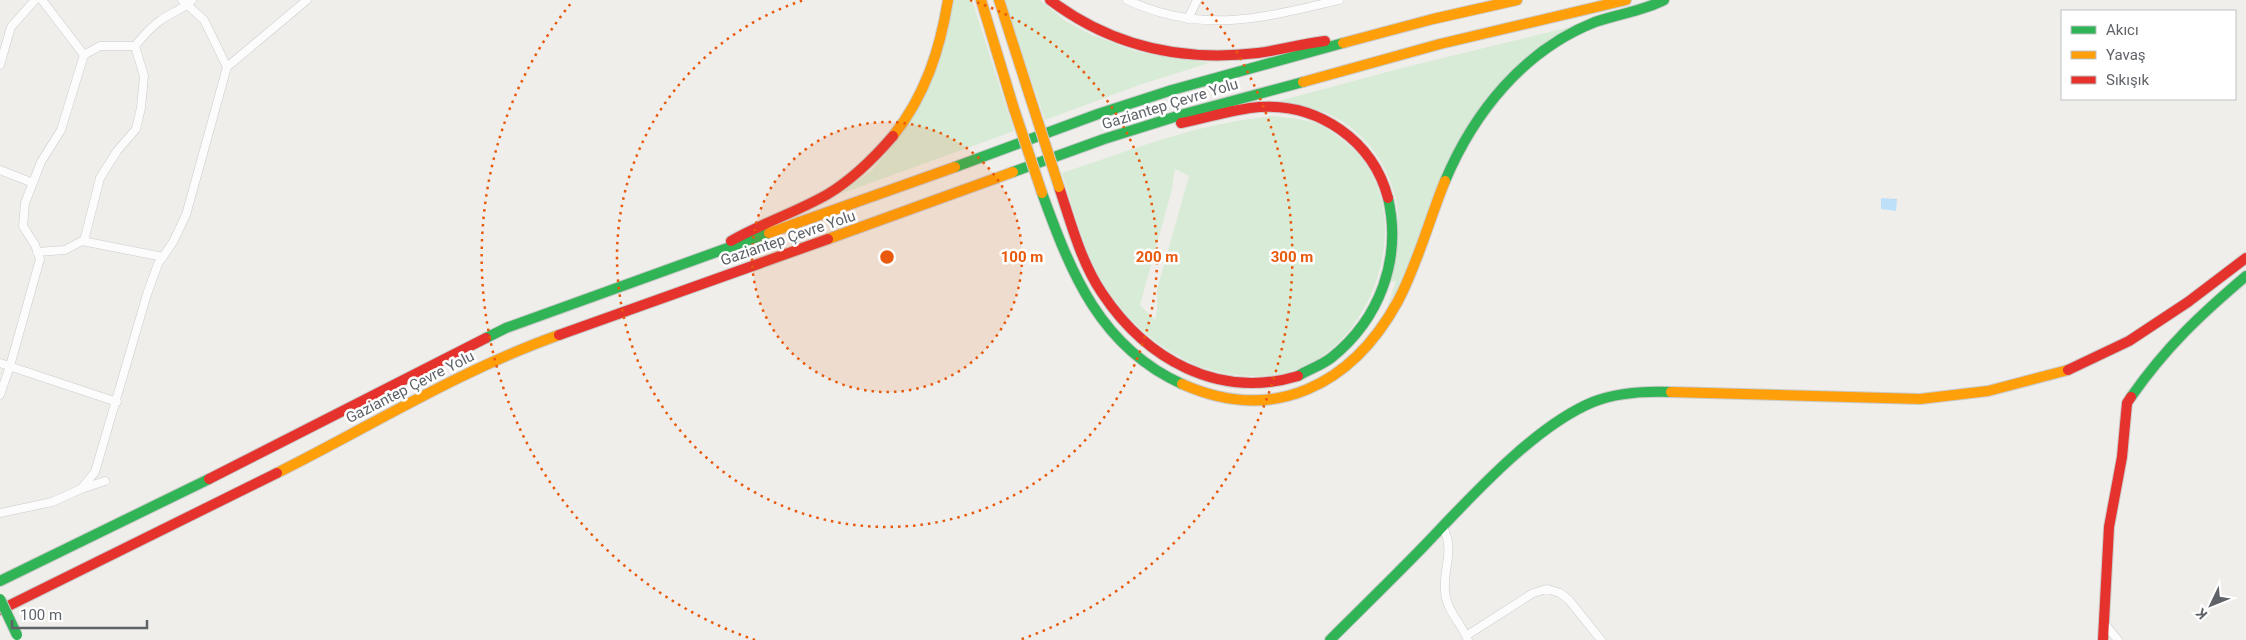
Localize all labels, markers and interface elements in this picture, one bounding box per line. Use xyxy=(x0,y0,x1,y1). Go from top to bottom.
legend xyxy=(2061,10,2236,100)
text: Akıcı xyxy=(2106,21,2139,39)
text: Yavaş xyxy=(2106,46,2146,64)
text: Sıkışık xyxy=(2106,71,2149,89)
street label: Gaziantep Çevre Yolu xyxy=(1100,75,1240,133)
street label: Gaziantep Çevre Yolu xyxy=(718,206,858,270)
centre of rings xyxy=(878,248,896,266)
text: 100 m xyxy=(1001,248,1043,266)
text: 200 m xyxy=(1136,248,1178,266)
text: 300 m xyxy=(1271,248,1313,266)
street label: Gaziantep Çevre Yolu xyxy=(343,347,477,427)
north arrow xyxy=(2186,580,2236,630)
scale bar xyxy=(12,598,148,630)
text: K xyxy=(2193,605,2210,623)
text: 100 m xyxy=(20,606,62,624)

